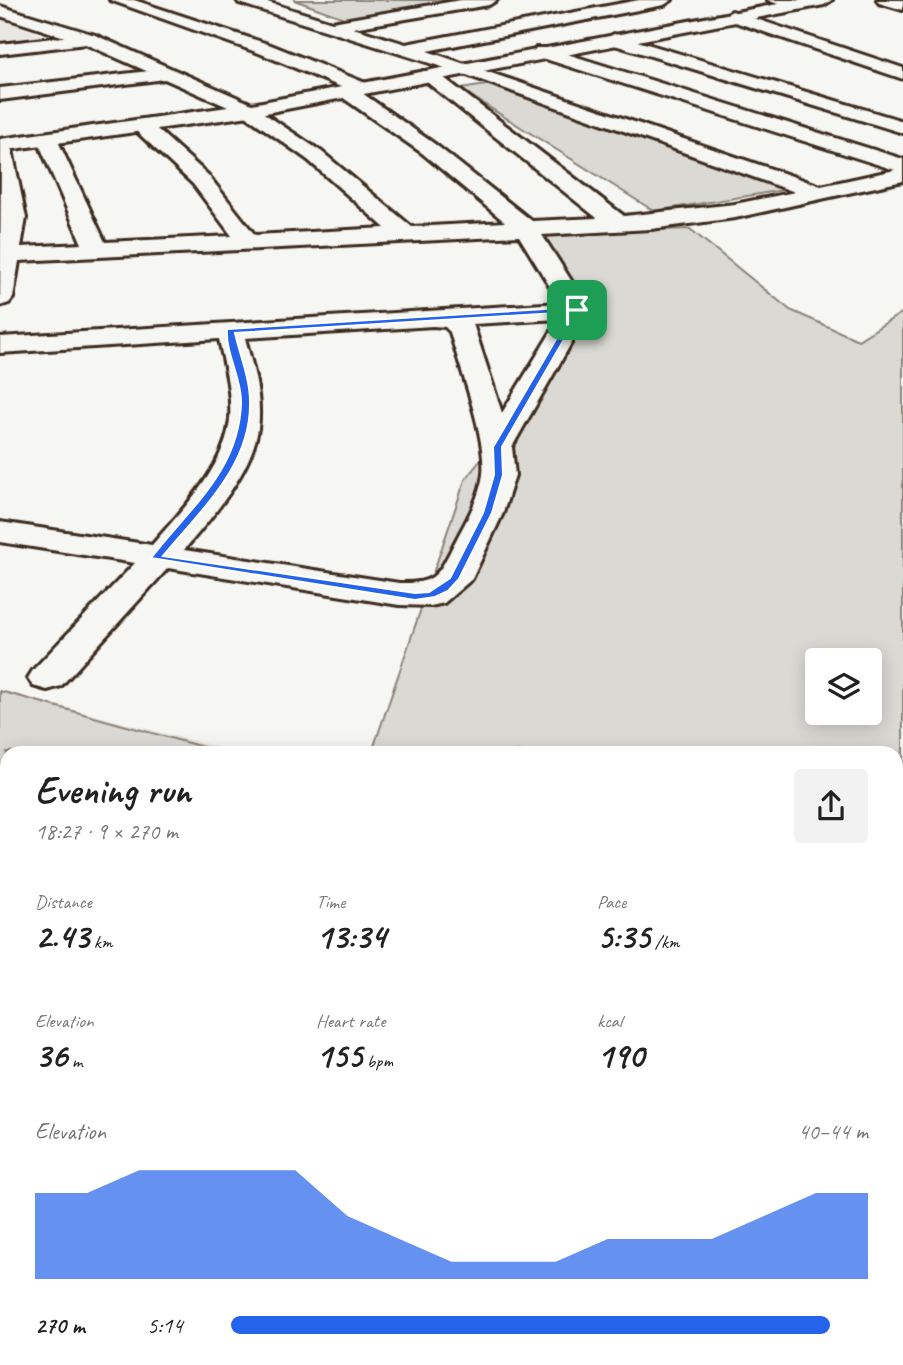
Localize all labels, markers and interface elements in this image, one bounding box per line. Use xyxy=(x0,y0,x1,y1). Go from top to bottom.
pin xyxy=(547,280,607,340)
icon: arrive xyxy=(558,291,596,329)
map controls xyxy=(805,648,882,725)
button: layers xyxy=(805,648,882,725)
text: Evening run xyxy=(35,767,191,814)
button: share xyxy=(794,769,868,843)
text: 18:27 · 9 × 270 m xyxy=(35,817,178,846)
text: Distance xyxy=(35,890,92,914)
text: Time xyxy=(316,890,345,914)
text: Pace xyxy=(597,890,626,914)
text: 2.43 xyxy=(35,914,89,959)
text: 13:34 xyxy=(316,914,386,959)
text: 5:35 xyxy=(597,914,650,959)
text: km xyxy=(89,930,112,954)
text: /km xyxy=(650,930,680,954)
text: Elevation xyxy=(35,1009,93,1033)
text: Heart rate xyxy=(316,1009,385,1033)
text: kcal xyxy=(597,1009,622,1033)
text: 36 xyxy=(35,1033,67,1078)
text: 155 xyxy=(316,1033,362,1078)
text: 190 xyxy=(597,1033,644,1078)
text: m xyxy=(67,1049,83,1073)
text: bpm xyxy=(362,1049,393,1073)
text: Elevation xyxy=(35,1117,106,1146)
text: 40–44 m xyxy=(798,1117,868,1146)
text: 270 m xyxy=(35,1311,85,1340)
text: 5:14 xyxy=(147,1311,183,1340)

